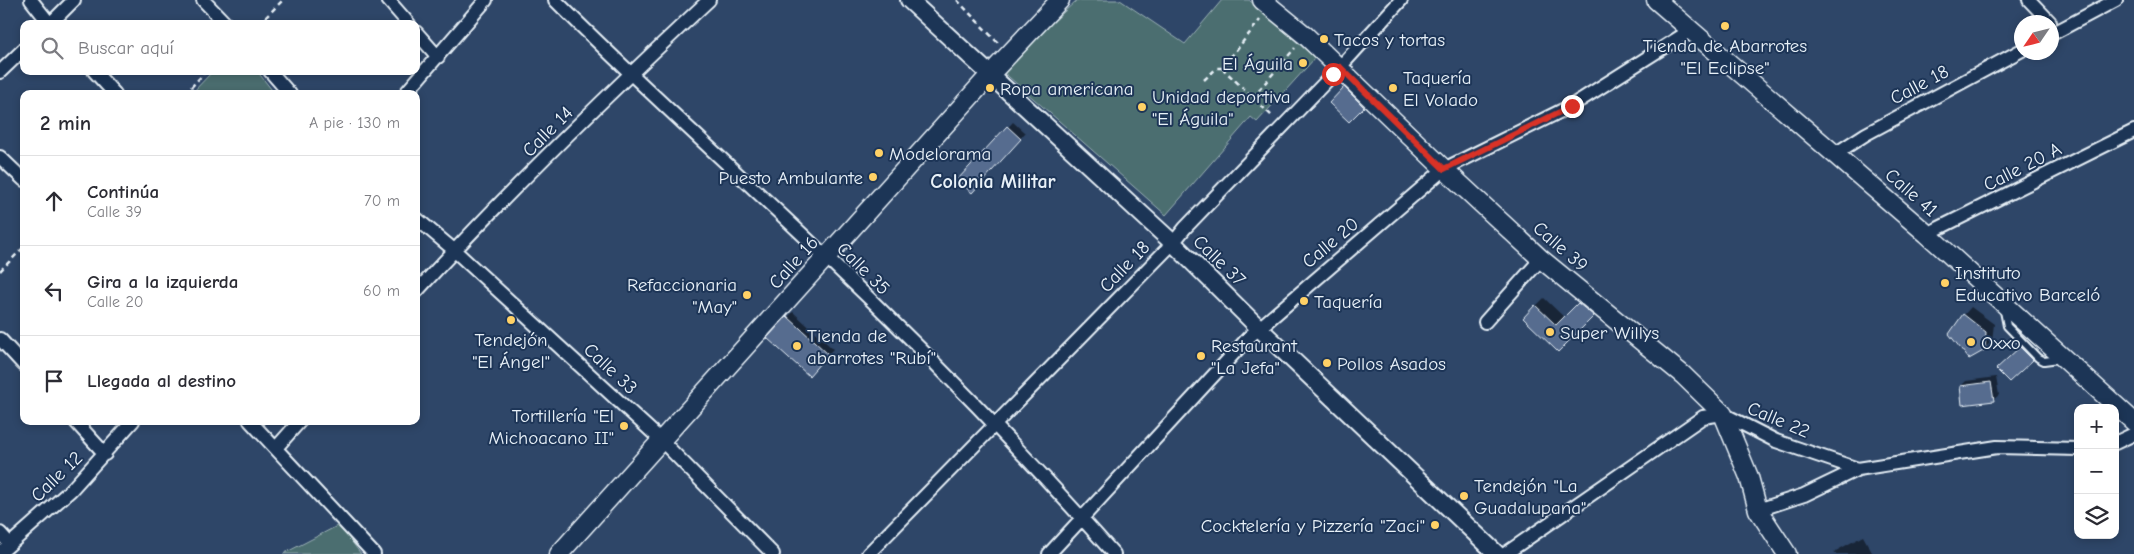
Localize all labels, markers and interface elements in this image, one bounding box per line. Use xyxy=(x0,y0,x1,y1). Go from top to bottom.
north arrow xyxy=(2014,15,2059,60)
search box xyxy=(20,20,420,75)
marker: Tienda de Abarrotes "El Eclipse" xyxy=(1719,20,1731,32)
place label: Tacos y tortas xyxy=(1334,29,1445,51)
marker: Tacos y tortas xyxy=(1318,33,1330,45)
icon: search xyxy=(38,34,66,62)
place label: Tienda de Abarrotes "El Eclipse" xyxy=(1643,35,1807,79)
text: Buscar aquí xyxy=(78,37,174,59)
place label: El Águila xyxy=(1222,53,1293,75)
marker: El Águila xyxy=(1297,57,1309,69)
street label: Calle 18 xyxy=(1887,60,1952,109)
route start xyxy=(1322,63,1345,86)
place label: Taquería El Volado xyxy=(1403,67,1478,111)
place label: Ropa americana xyxy=(1000,78,1134,100)
marker: Ropa americana xyxy=(984,82,996,94)
marker: Taquería El Volado xyxy=(1387,82,1399,94)
place label: Unidad deportiva "El Águila" xyxy=(1152,86,1291,130)
route end xyxy=(1561,95,1584,118)
marker: Unidad deportiva "El Águila" xyxy=(1136,101,1148,113)
street label: Calle 14 xyxy=(518,102,578,162)
text: 2 min xyxy=(40,111,91,135)
text: A pie · 130 m xyxy=(309,114,400,132)
street label: Calle 20 A xyxy=(1980,138,2065,196)
place label: Modelorama xyxy=(889,143,991,165)
marker: Modelorama xyxy=(873,147,885,159)
street label: Calle 41 xyxy=(1881,164,1942,222)
place label: Puesto Ambulante xyxy=(718,167,863,189)
district label: Colonia Militar xyxy=(930,170,1056,193)
marker: Puesto Ambulante xyxy=(867,171,879,183)
text: Continúa xyxy=(87,181,159,203)
icon: ahead xyxy=(40,187,68,215)
text: 70 m xyxy=(364,192,400,210)
text: Calle 39 xyxy=(87,203,142,221)
street label: Calle 20 xyxy=(1298,213,1363,273)
street label: Calle 39 xyxy=(1528,217,1592,277)
street label: Calle 37 xyxy=(1189,230,1250,291)
street label: Calle 16 xyxy=(764,232,823,294)
street label: Calle 18 xyxy=(1095,236,1155,297)
street label: Calle 35 xyxy=(832,238,894,300)
place label: Instituto Educativo Barceló xyxy=(1955,262,2100,306)
text: Gira a la izquierda xyxy=(87,271,238,293)
place label: Refaccionaria "May" xyxy=(627,274,737,318)
icon: left xyxy=(40,277,68,305)
marker: Instituto Educativo Barceló xyxy=(1939,277,1951,289)
text: 60 m xyxy=(363,282,400,300)
marker: Refaccionaria "May" xyxy=(741,289,753,301)
place label: Taquería xyxy=(1314,291,1383,313)
text: Calle 20 xyxy=(87,293,144,311)
marker: Taquería xyxy=(1298,295,1310,307)
marker: Tendejón "El Ángel" xyxy=(505,314,517,326)
place label: Super Willys xyxy=(1560,322,1659,344)
place label: Tienda de abarrotes "Rubí" xyxy=(807,325,936,369)
marker: Super Willys xyxy=(1544,326,1556,338)
place label: Tendejón "El Ángel" xyxy=(472,329,550,373)
place label: Oxxo xyxy=(1981,332,2021,354)
place label: Restaurant "La Jefa" xyxy=(1211,335,1297,379)
marker: Oxxo xyxy=(1965,336,1977,348)
street label: Calle 33 xyxy=(579,339,642,399)
marker: Tienda de abarrotes "Rubí" xyxy=(791,340,803,352)
marker: Restaurant "La Jefa" xyxy=(1195,350,1207,362)
place label: Pollos Asados xyxy=(1337,353,1446,375)
marker: Pollos Asados xyxy=(1321,357,1333,369)
icon: arrive xyxy=(40,367,68,395)
text: Llegada al destino xyxy=(87,370,236,392)
street label: Calle 22 xyxy=(1744,397,1813,443)
map controls xyxy=(2074,404,2119,539)
button: + xyxy=(2074,404,2119,449)
place label: Tortillería "El Michoacano II" xyxy=(489,405,614,449)
marker: Tortillería "El Michoacano II" xyxy=(618,420,630,432)
street label: Calle 12 xyxy=(26,447,87,507)
button: − xyxy=(2074,449,2119,494)
place label: Tendejón "La Guadalupana" xyxy=(1474,475,1586,519)
marker: Tendejón "La Guadalupana" xyxy=(1458,490,1470,502)
button: layers xyxy=(2074,494,2119,539)
place label: Cocktelería y Pizzería "Zaci" xyxy=(1201,515,1425,537)
marker: Cocktelería y Pizzería "Zaci" xyxy=(1429,519,1441,531)

